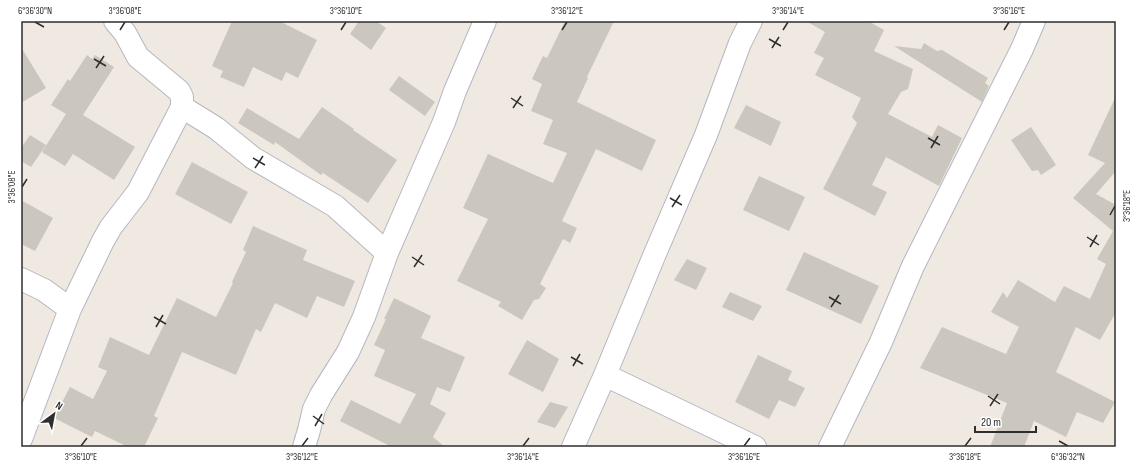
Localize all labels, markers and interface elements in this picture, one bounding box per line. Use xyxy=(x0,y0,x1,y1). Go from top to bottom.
text: 6°36'30"N xyxy=(18,5,52,17)
text: 3°36'08"E xyxy=(108,5,142,17)
text: 3°36'10"E xyxy=(330,5,362,17)
text: 3°36'12"E xyxy=(551,5,583,17)
text: 3°36'14"E xyxy=(772,5,804,17)
text: 3°36'16"E xyxy=(993,5,1025,17)
text: 3°36'08"E xyxy=(6,170,18,204)
text: 3°36'18"E xyxy=(1121,190,1133,222)
north arrow xyxy=(34,394,74,434)
text: N xyxy=(53,399,65,413)
scale bar xyxy=(975,408,1036,434)
text: 20 m xyxy=(981,415,1001,430)
text: 3°36'10"E xyxy=(65,451,97,463)
text: 3°36'12"E xyxy=(286,451,318,463)
text: 3°36'14"E xyxy=(507,451,539,463)
text: 3°36'16"E xyxy=(728,451,760,463)
text: 3°36'18"E xyxy=(949,451,981,463)
text: 6°36'32"N xyxy=(1051,451,1085,463)

